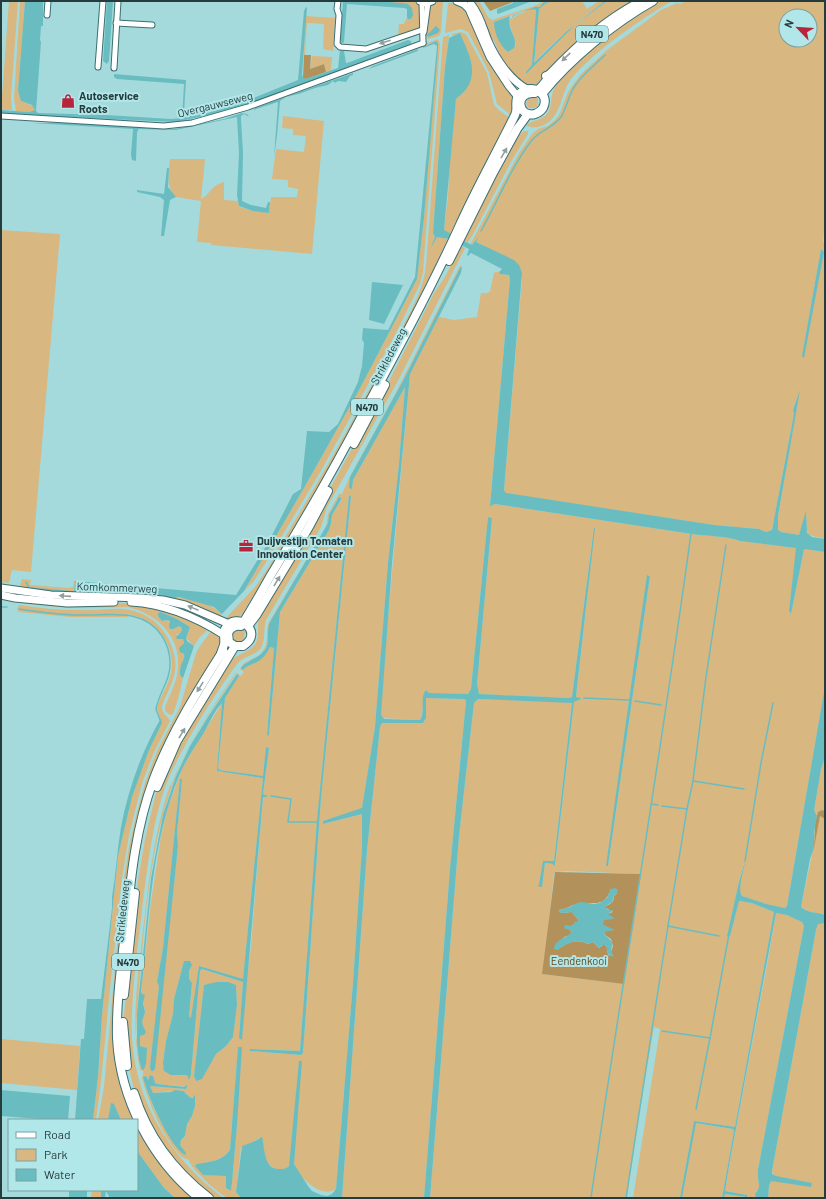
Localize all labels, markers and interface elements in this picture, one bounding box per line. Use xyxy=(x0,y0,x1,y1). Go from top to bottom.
north arrow xyxy=(778,8,818,48)
text: N xyxy=(781,17,796,30)
road number: N470 xyxy=(576,26,608,42)
one-way arrow xyxy=(378,39,390,45)
one-way arrow xyxy=(561,52,571,62)
street label: Overgauwseweg xyxy=(176,88,254,120)
place label: Autoservice Roots xyxy=(79,89,139,115)
shop icon: Autoservice Roots xyxy=(60,93,76,109)
one-way arrow xyxy=(501,147,508,159)
street label: Strikledeweg xyxy=(368,325,408,387)
road number: N470 xyxy=(351,399,383,415)
place label: Duijvestijn Tomaten Innovation Center xyxy=(257,534,353,560)
office icon: Duijvestijn Tomaten Innovation Center xyxy=(238,538,254,554)
one-way arrow xyxy=(274,575,281,587)
street label: Komkommerweg xyxy=(76,579,158,595)
one-way arrow xyxy=(59,593,71,600)
one-way arrow xyxy=(187,605,199,611)
one-way arrow xyxy=(197,681,204,693)
one-way arrow xyxy=(179,727,186,739)
street label: Strikledeweg xyxy=(112,879,132,943)
road number: N470 xyxy=(112,954,144,970)
park label: Eendenkooi xyxy=(551,954,607,967)
legend xyxy=(8,1119,138,1191)
text: Road xyxy=(44,1127,71,1141)
text: Park xyxy=(44,1147,68,1161)
text: Water xyxy=(44,1167,76,1181)

